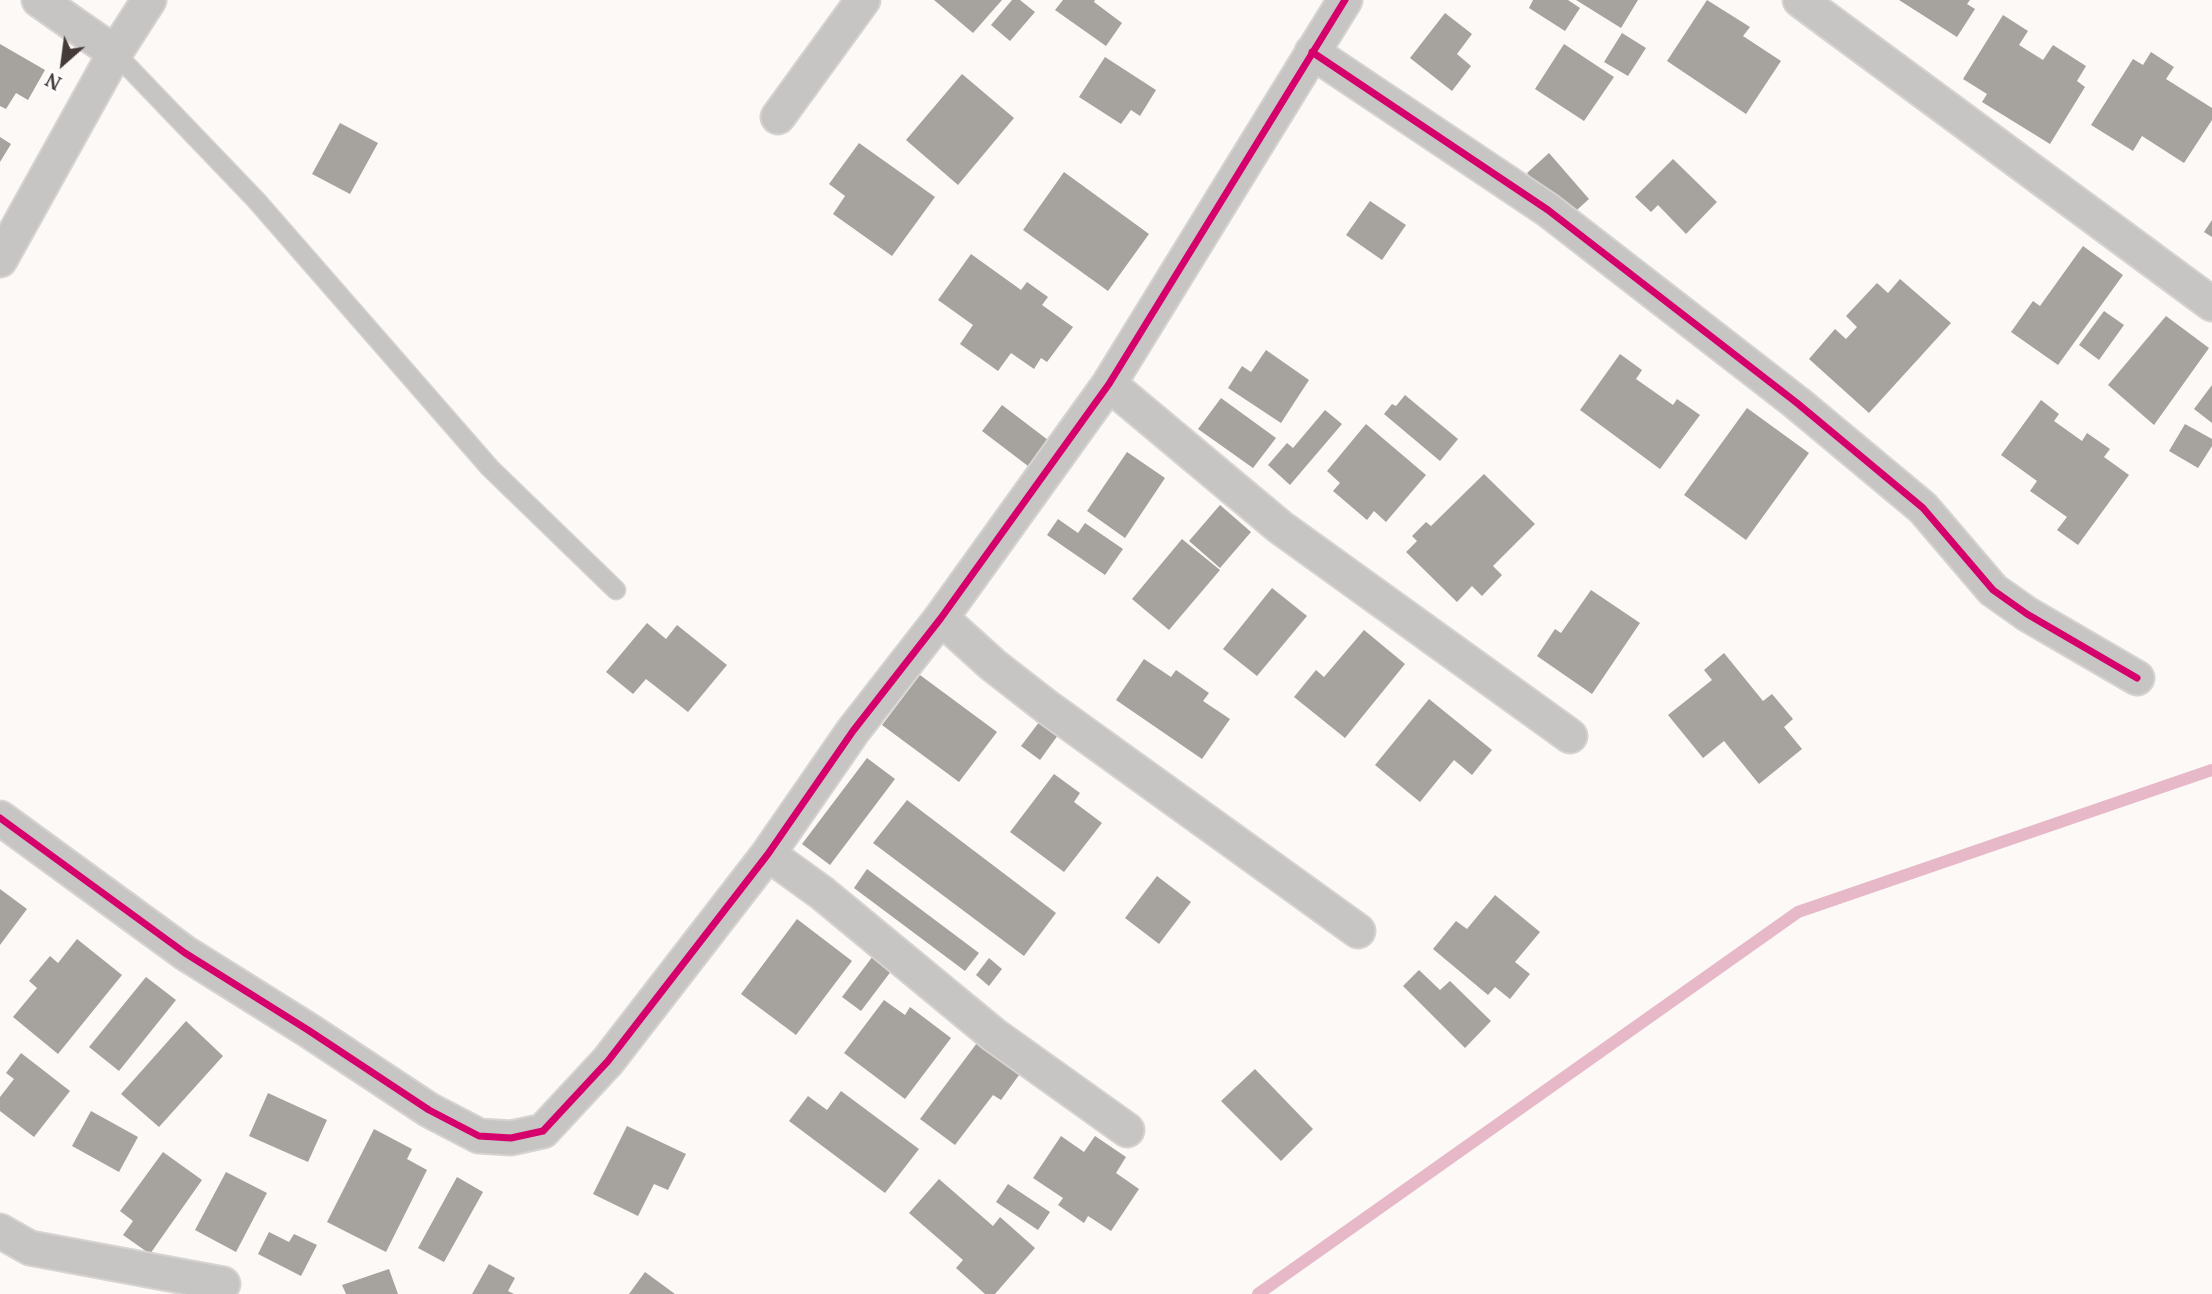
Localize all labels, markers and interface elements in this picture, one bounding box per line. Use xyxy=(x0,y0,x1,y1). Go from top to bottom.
north arrow xyxy=(28,28,98,98)
text: N xyxy=(41,68,65,96)

